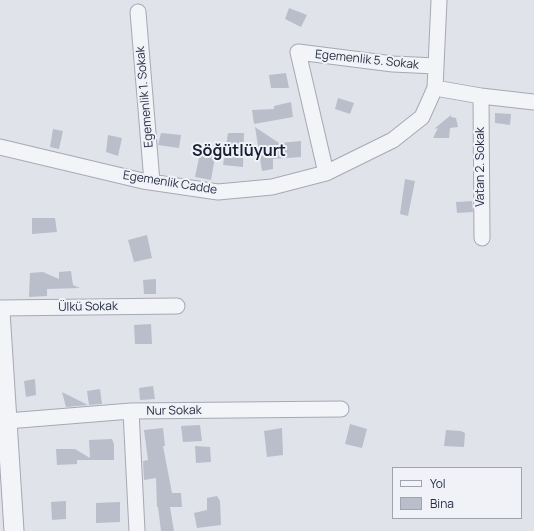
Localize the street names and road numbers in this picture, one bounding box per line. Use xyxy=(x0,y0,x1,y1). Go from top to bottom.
street label: Egemenlik 1. Sokak xyxy=(133,46,157,148)
street label: Egemenlik 5. Sokak xyxy=(314,47,420,73)
street label: Vatan 2. Sokak xyxy=(474,127,488,207)
street label: Egemenlik Cadde xyxy=(122,168,218,198)
street label: Ülkü Sokak xyxy=(58,299,118,315)
street label: Nur Sokak xyxy=(146,403,202,419)

